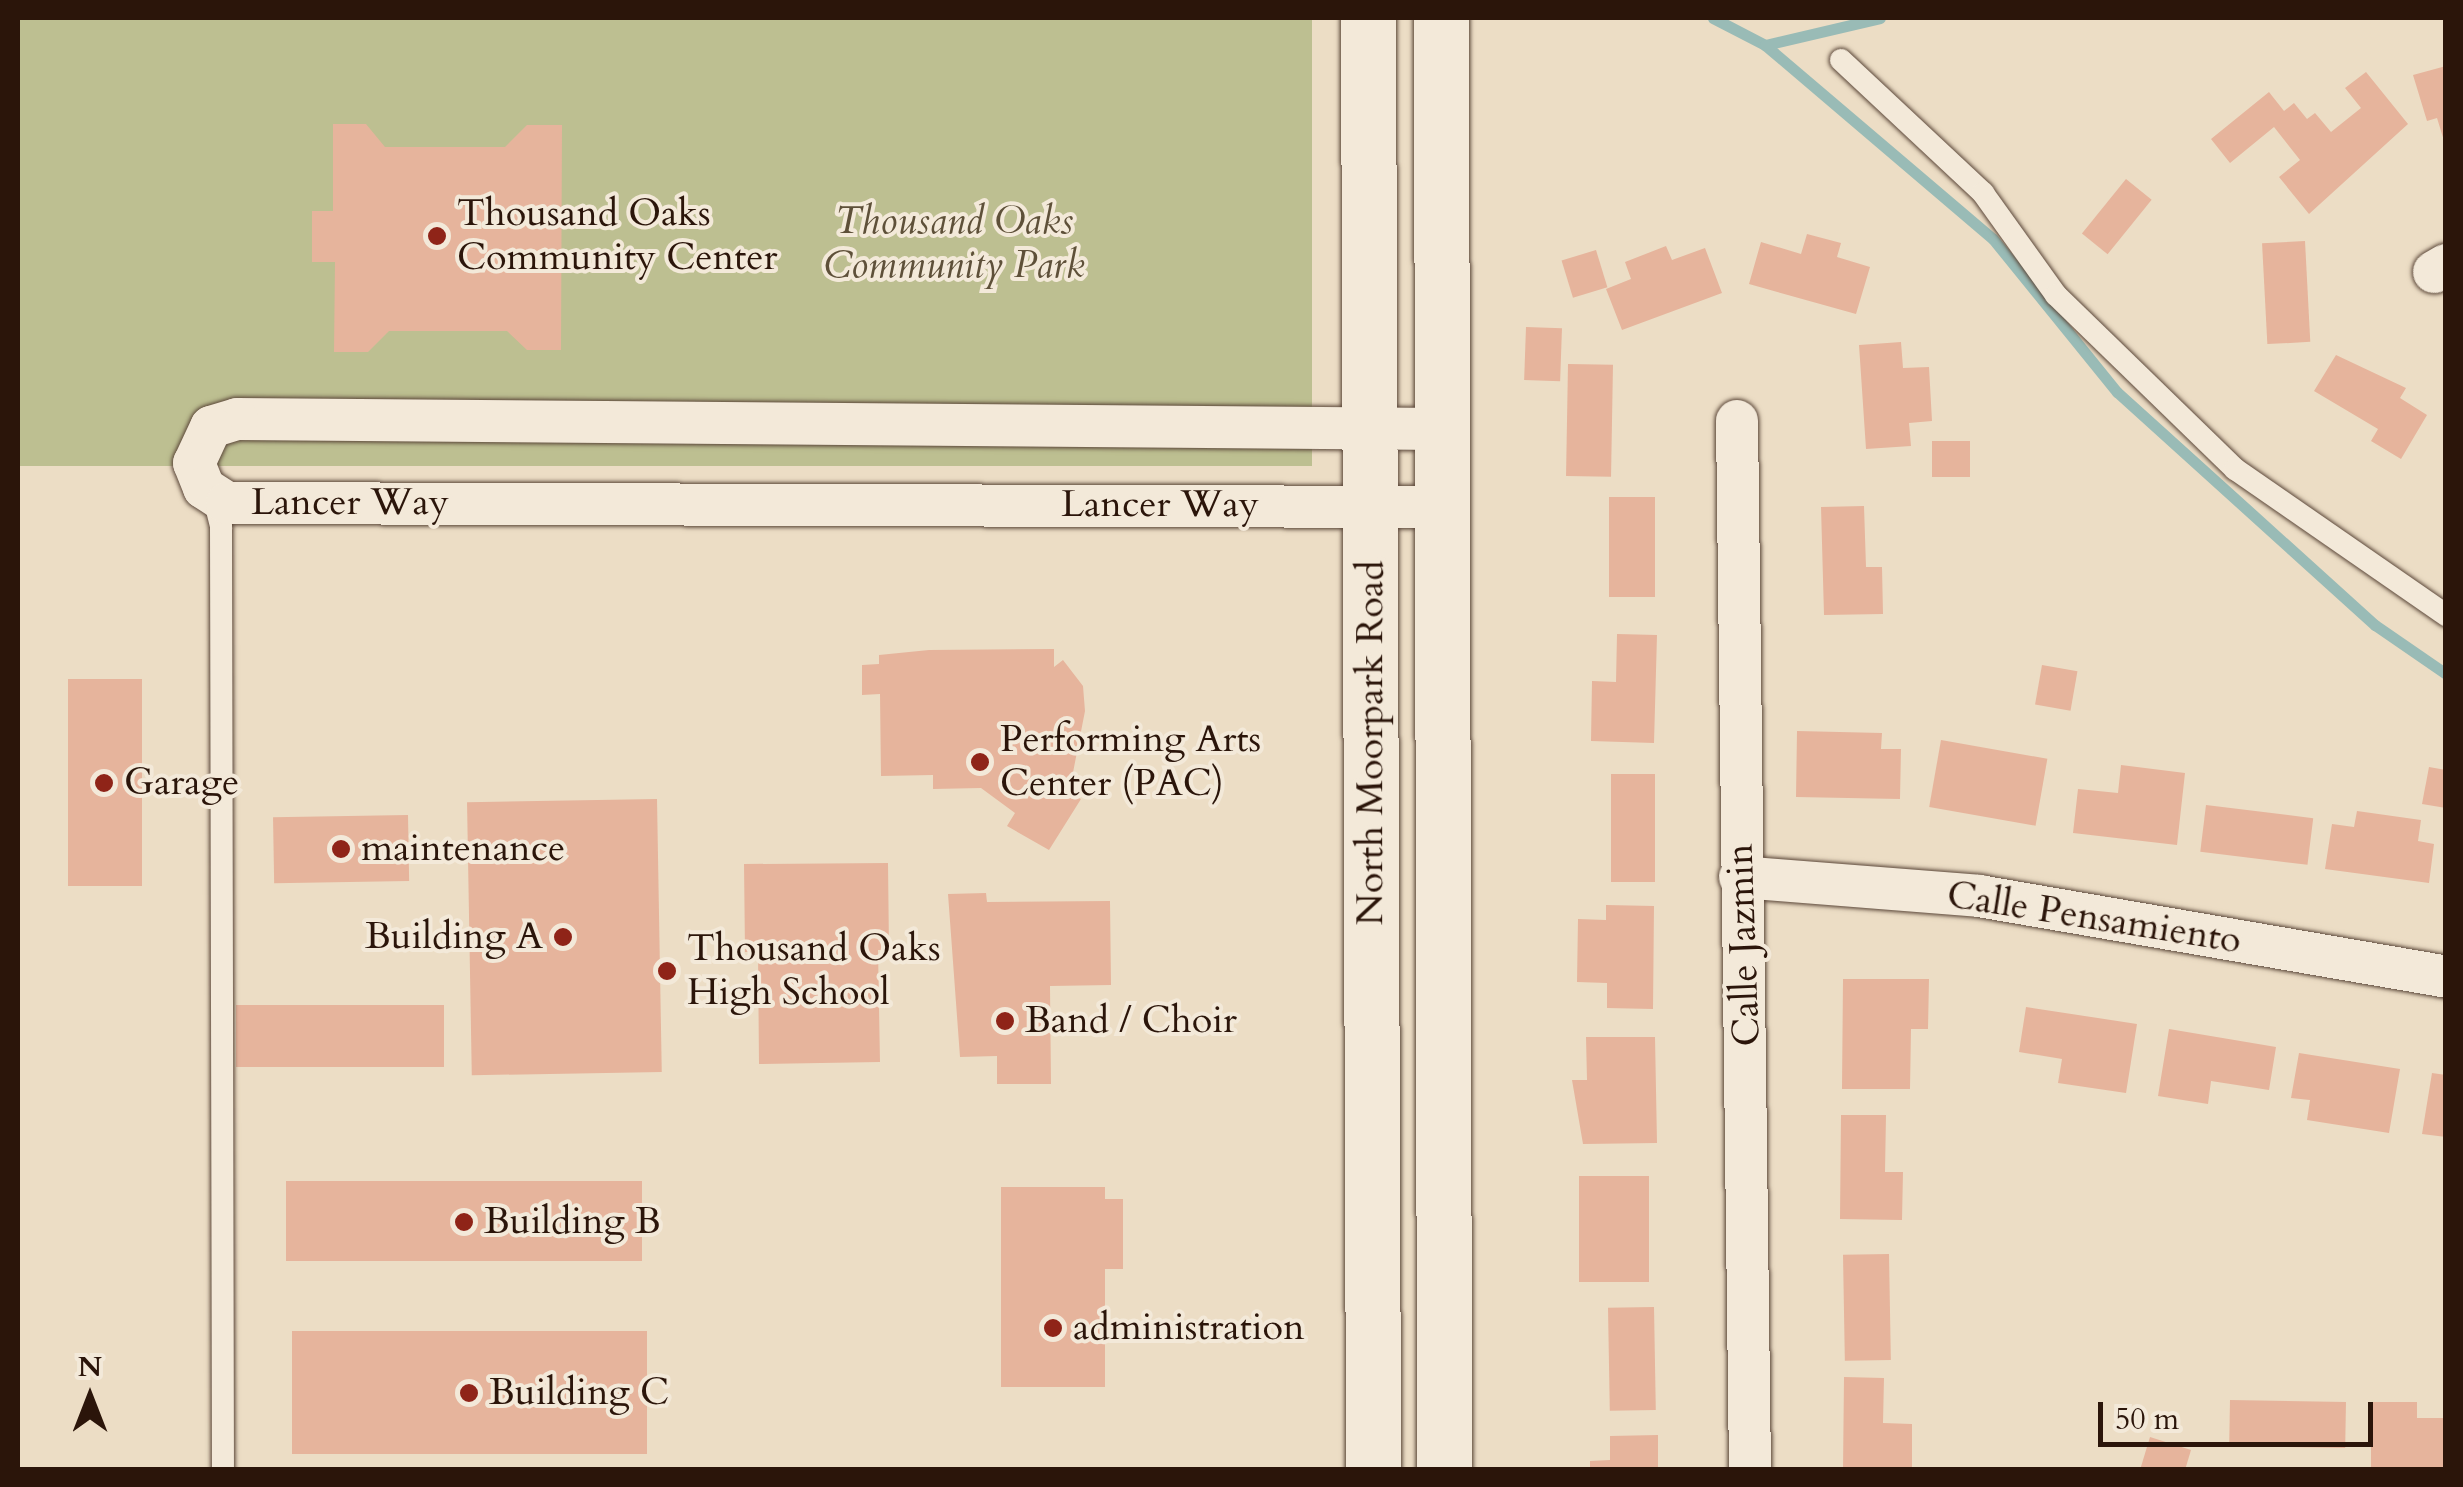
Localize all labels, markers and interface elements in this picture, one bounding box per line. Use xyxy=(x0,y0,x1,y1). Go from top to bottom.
place label: Thousand Oaks Community Center xyxy=(457,191,777,280)
park label: Thousand Oaks Community Park xyxy=(824,199,1084,288)
marker: Thousand Oaks Community Center xyxy=(426,225,448,247)
street label: Lancer Way xyxy=(251,480,449,526)
street label: Lancer Way xyxy=(1061,482,1259,528)
street label: North Moorpark Road xyxy=(1348,560,1394,926)
place label: Performing Arts Center (PAC) xyxy=(1000,717,1261,806)
marker: Performing Arts Center (PAC) xyxy=(969,751,991,773)
place label: Garage xyxy=(124,760,239,806)
marker: Garage xyxy=(93,772,115,794)
place label: maintenance xyxy=(361,826,565,872)
marker: maintenance xyxy=(330,838,352,860)
street label: Calle Jazmin xyxy=(1718,843,1770,1047)
street label: Calle Pensamiento xyxy=(1944,872,2244,964)
place label: Building A xyxy=(365,914,543,960)
marker: Building A xyxy=(552,926,574,948)
place label: Thousand Oaks High School xyxy=(687,926,941,1016)
marker: Thousand Oaks High School xyxy=(656,960,678,982)
place label: Band / Choir xyxy=(1025,998,1237,1044)
marker: Band / Choir xyxy=(994,1010,1016,1032)
place label: Building B xyxy=(484,1199,661,1245)
marker: Building B xyxy=(453,1211,475,1233)
place label: administration xyxy=(1073,1305,1305,1351)
marker: administration xyxy=(1042,1317,1064,1339)
north arrow xyxy=(40,1347,140,1447)
text: N xyxy=(78,1348,102,1386)
place label: Building C xyxy=(489,1370,669,1416)
marker: Building C xyxy=(458,1382,480,1404)
scale bar xyxy=(2103,1382,2378,1444)
text: 50 m xyxy=(2115,1399,2179,1440)

